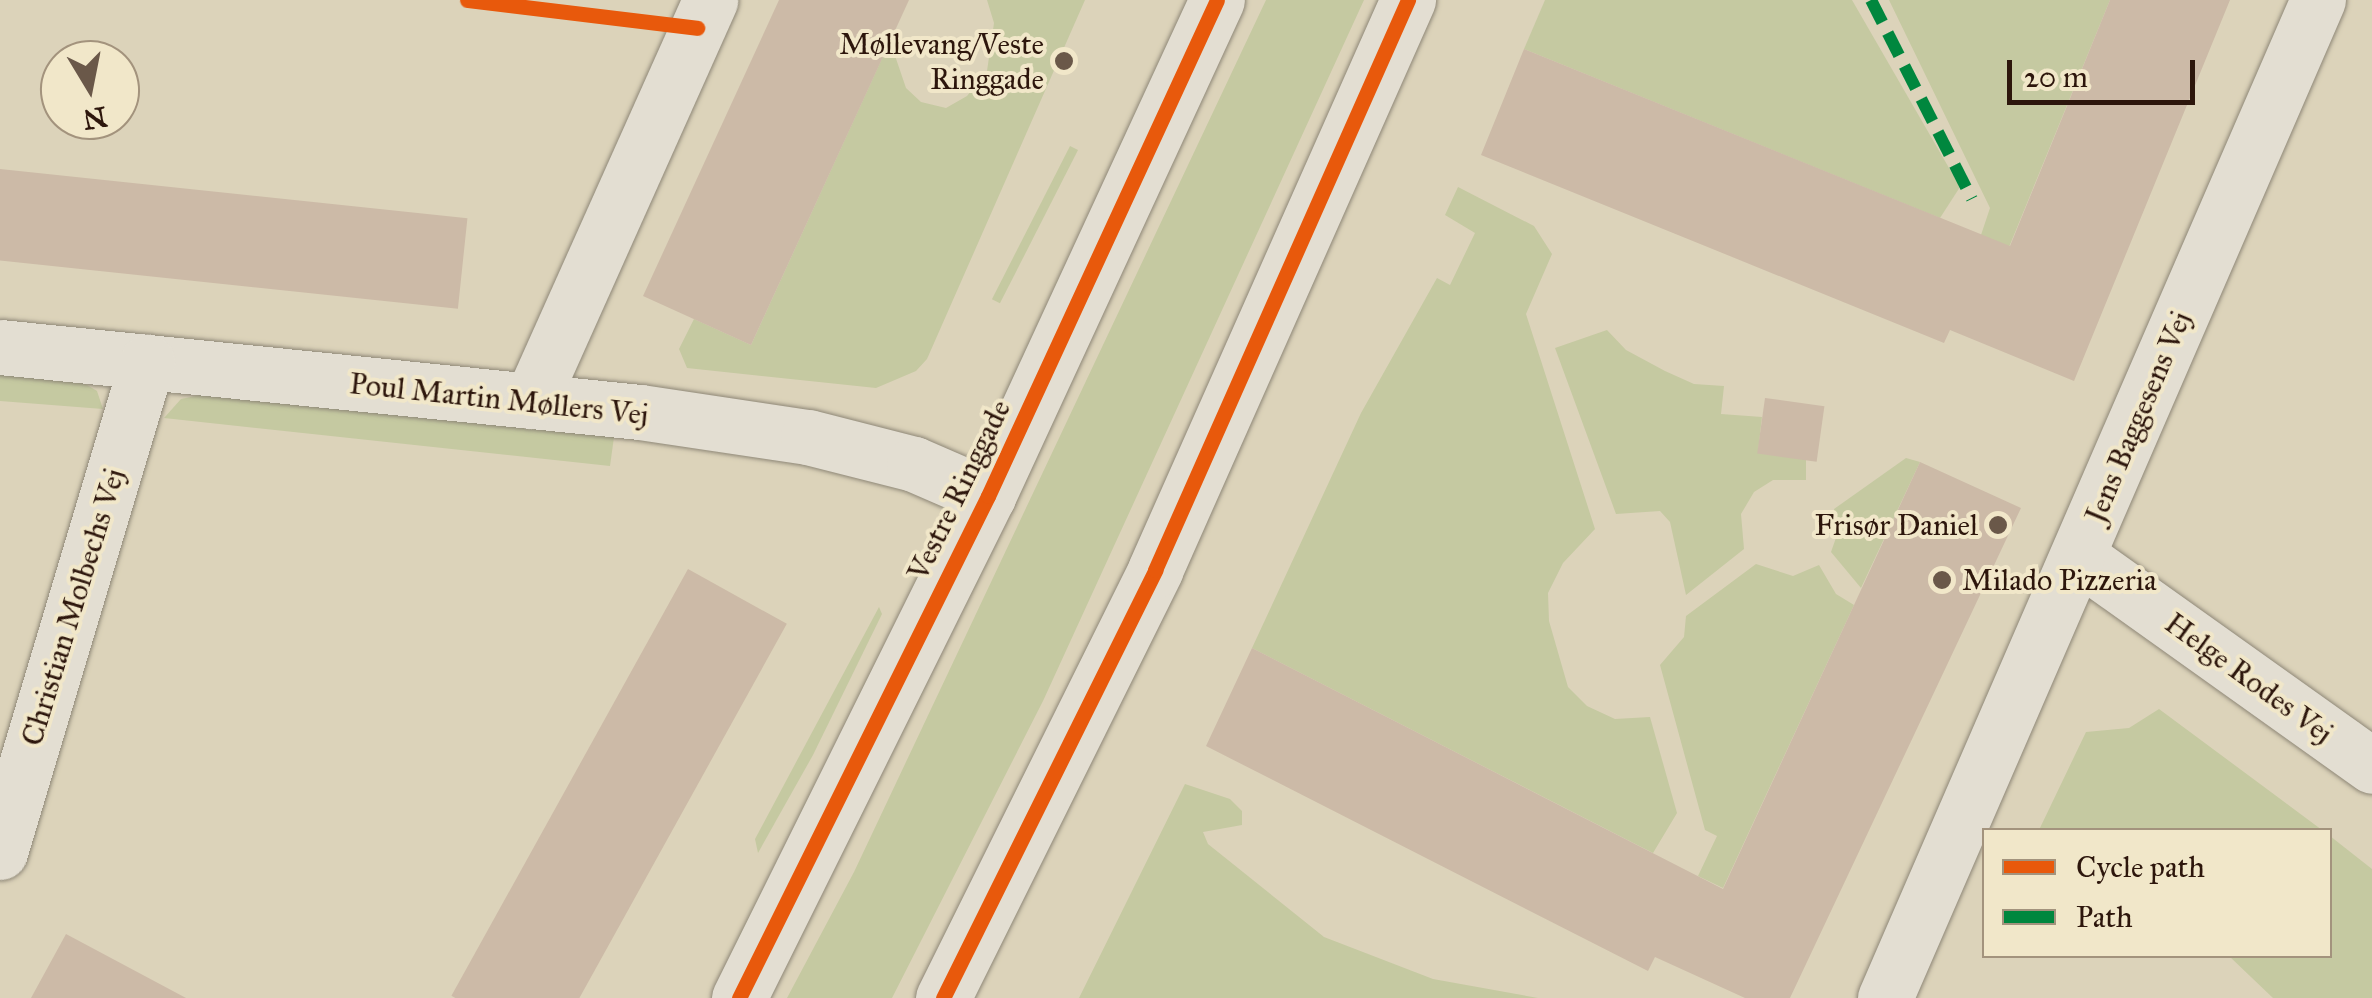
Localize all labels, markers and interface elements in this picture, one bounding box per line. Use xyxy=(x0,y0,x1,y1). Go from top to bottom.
place label: Møllevang/Veste Ringgade xyxy=(839,26,1044,96)
north arrow xyxy=(40,40,140,140)
scale bar xyxy=(2012,40,2200,102)
marker: Møllevang/Veste Ringgade xyxy=(1053,50,1075,72)
text: 20 m xyxy=(2024,59,2088,95)
text: N xyxy=(80,99,110,137)
street label: Jens Baggesens Vej xyxy=(2077,306,2199,528)
street label: Poul Martin Møllers Vej xyxy=(348,365,650,433)
street label: Vestre Ringgade xyxy=(900,394,1018,586)
street label: Christian Molbechs Vej xyxy=(14,464,132,750)
place label: Frisør Daniel xyxy=(1814,507,1978,543)
marker: Frisør Daniel xyxy=(1987,514,2009,536)
place label: Milado Pizzeria xyxy=(1962,562,2157,598)
marker: Milado Pizzeria xyxy=(1931,569,1953,591)
street label: Helge Rodes Vej xyxy=(2158,605,2340,751)
legend xyxy=(1982,828,2332,958)
text: Cycle path xyxy=(2076,849,2205,885)
text: Path xyxy=(2076,899,2133,935)

